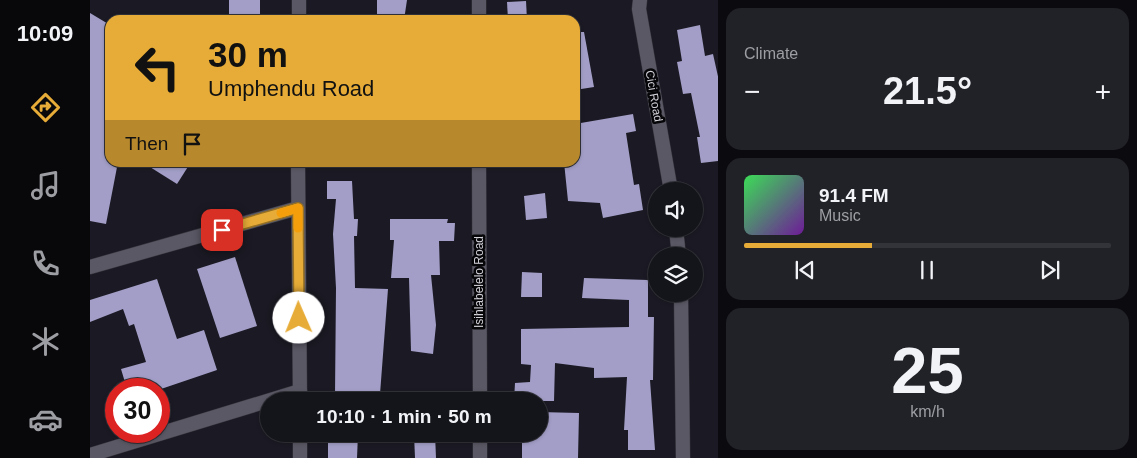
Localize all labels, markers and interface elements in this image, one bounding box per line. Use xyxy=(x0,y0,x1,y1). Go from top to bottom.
text: 10:09 xyxy=(17,21,73,46)
icon: left xyxy=(125,35,190,100)
text: 30 m xyxy=(208,35,288,74)
text: Climate xyxy=(744,45,798,62)
street label: Cici Road xyxy=(643,69,665,123)
text: 21.5° xyxy=(883,70,972,112)
text: Umphendu Road xyxy=(208,76,374,101)
text: − xyxy=(744,76,760,107)
text: + xyxy=(1095,76,1111,107)
icon: directions xyxy=(28,90,63,125)
icon: arrive xyxy=(178,130,206,158)
text: Then xyxy=(125,133,168,154)
icon: music xyxy=(28,168,63,203)
map controls xyxy=(648,182,703,302)
button: sound xyxy=(648,182,703,237)
text: 91.4 FM xyxy=(819,185,889,206)
text: Music xyxy=(819,207,861,224)
pin xyxy=(201,209,243,251)
icon: arrive xyxy=(208,216,236,244)
street label: Isihlabelelo Road xyxy=(472,236,486,328)
icon: phone xyxy=(28,246,63,281)
button: layers xyxy=(648,247,703,302)
icon: previous xyxy=(791,256,819,284)
icon: pause xyxy=(913,256,941,284)
icon: next xyxy=(1036,256,1064,284)
position arrow xyxy=(272,291,324,343)
icon: climate xyxy=(28,324,63,359)
text: 25 xyxy=(891,334,964,407)
speed limit sign: 30 xyxy=(105,378,170,443)
icon: car xyxy=(28,402,63,437)
text: km/h xyxy=(910,403,945,420)
text: 10:10 · 1 min · 50 m xyxy=(316,406,492,427)

